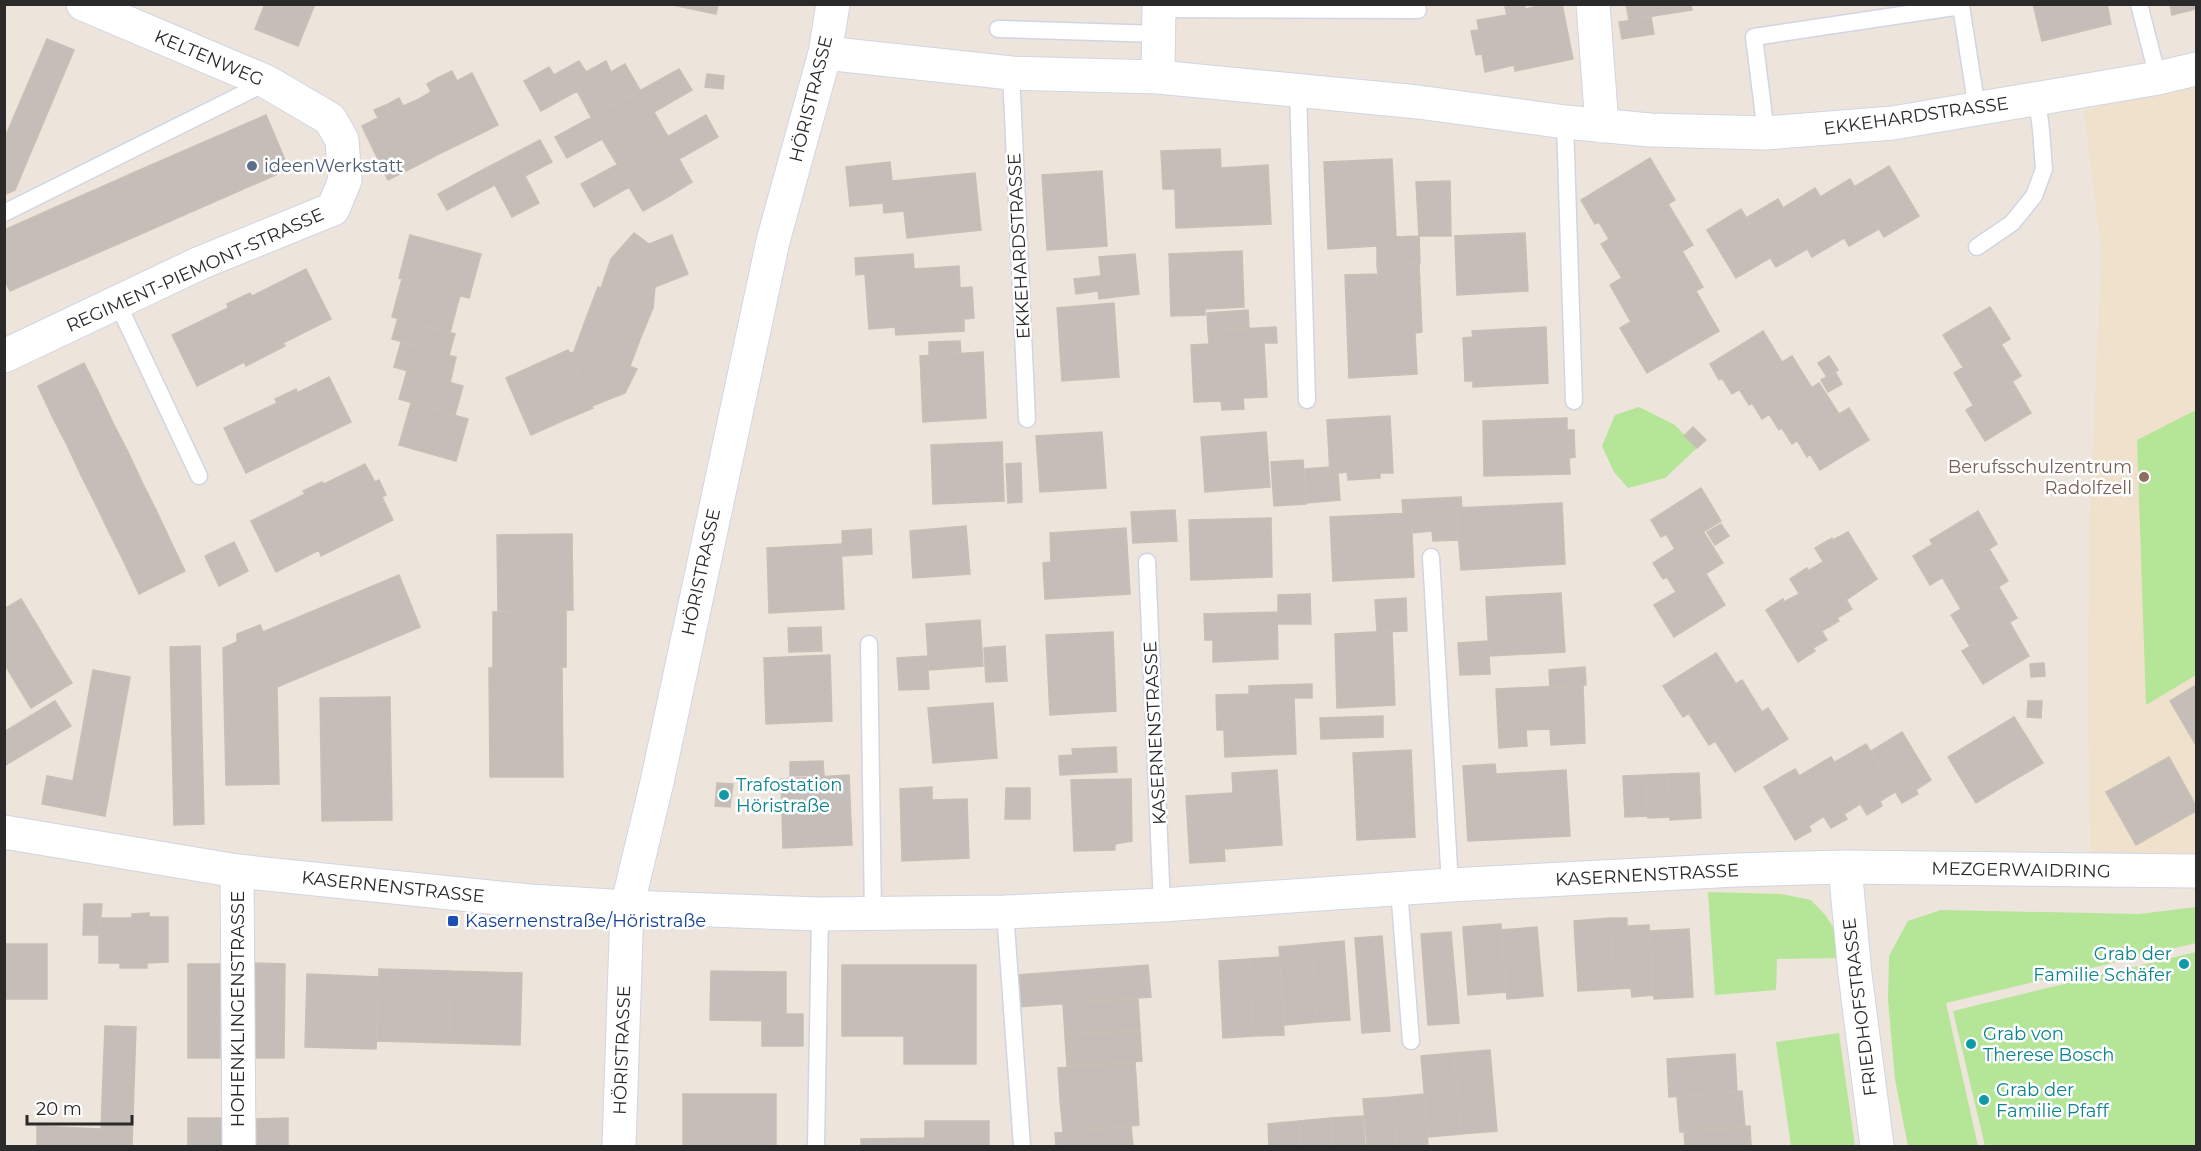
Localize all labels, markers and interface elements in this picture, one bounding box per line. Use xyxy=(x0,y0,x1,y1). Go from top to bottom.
street label: KELTENWEG xyxy=(151,25,267,91)
street label: HÖRISTRASSE xyxy=(785,34,837,164)
street label: EKKEHARDSTRASSE xyxy=(1822,92,2010,140)
street label: EKKEHARDSTRASSE xyxy=(1003,152,1035,340)
place label: ideenWerkstatt xyxy=(264,155,403,177)
marker: ideenWerkstatt xyxy=(245,159,259,173)
street label: REGIMENT-PIEMONT-STRASSE xyxy=(63,203,327,337)
place label: Berufsschulzentrum Radolfzell xyxy=(1948,456,2132,499)
marker: Berufsschulzentrum Radolfzell xyxy=(2137,470,2151,484)
street label: HÖRISTRASSE xyxy=(677,506,725,638)
street label: KASERNENSTRASSE xyxy=(1139,641,1171,825)
place label: Trafostation Höristraße xyxy=(736,774,842,817)
marker: Trafostation Höristraße xyxy=(717,788,731,802)
street label: MEZGERWAIDRING xyxy=(1931,857,2111,883)
street label: KASERNENSTRASSE xyxy=(1555,859,1739,891)
street label: KASERNENSTRASSE xyxy=(300,866,486,908)
street label: HOHENKLINGENSTRASSE xyxy=(227,891,249,1127)
place label: Kasernenstraße/Höristraße xyxy=(465,910,706,932)
marker: Kasernenstraße/Höristraße xyxy=(446,914,460,928)
street label: FRIEDHOFSTRASSE xyxy=(1838,917,1882,1097)
place label: Grab der Familie Schäfer xyxy=(2033,943,2172,986)
marker: Grab der Familie Schäfer xyxy=(2177,957,2191,971)
street label: HÖRISTRASSE xyxy=(609,985,635,1115)
place label: Grab von Therese Bosch xyxy=(1983,1023,2114,1066)
marker: Grab von Therese Bosch xyxy=(1964,1037,1978,1051)
place label: Grab der Familie Pfaff xyxy=(1996,1079,2109,1122)
scale bar xyxy=(27,1088,132,1126)
marker: Grab der Familie Pfaff xyxy=(1977,1093,1991,1107)
text: 20 m xyxy=(36,1098,82,1120)

